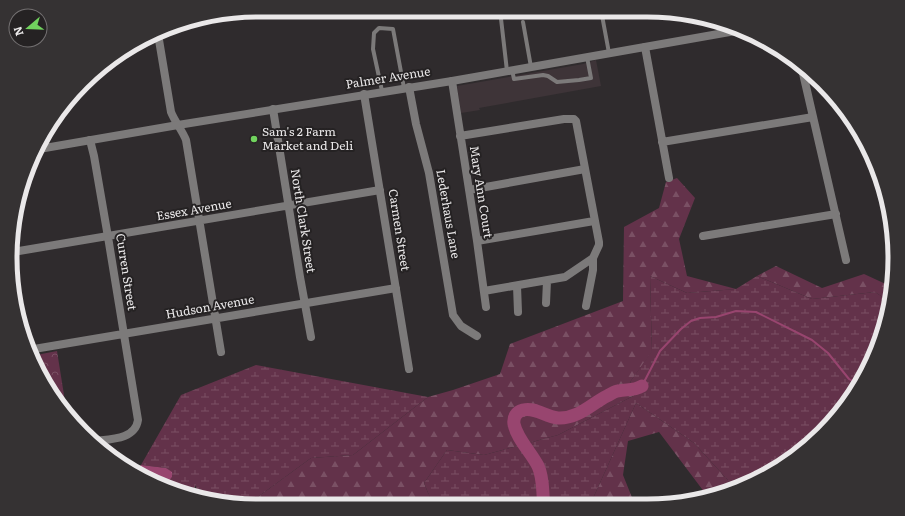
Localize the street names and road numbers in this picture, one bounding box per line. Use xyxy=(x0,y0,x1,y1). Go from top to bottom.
street label: Palmer Avenue xyxy=(344,61,431,93)
street label: Mary Ann Court xyxy=(466,144,498,240)
street label: North Clark Street xyxy=(287,167,321,274)
street label: Lederhaus Lane xyxy=(432,168,466,260)
street label: Carmen Street xyxy=(385,188,415,272)
street label: Essex Avenue xyxy=(155,194,233,224)
street label: Curren Street xyxy=(112,232,142,312)
street label: Hudson Avenue xyxy=(164,289,256,323)

